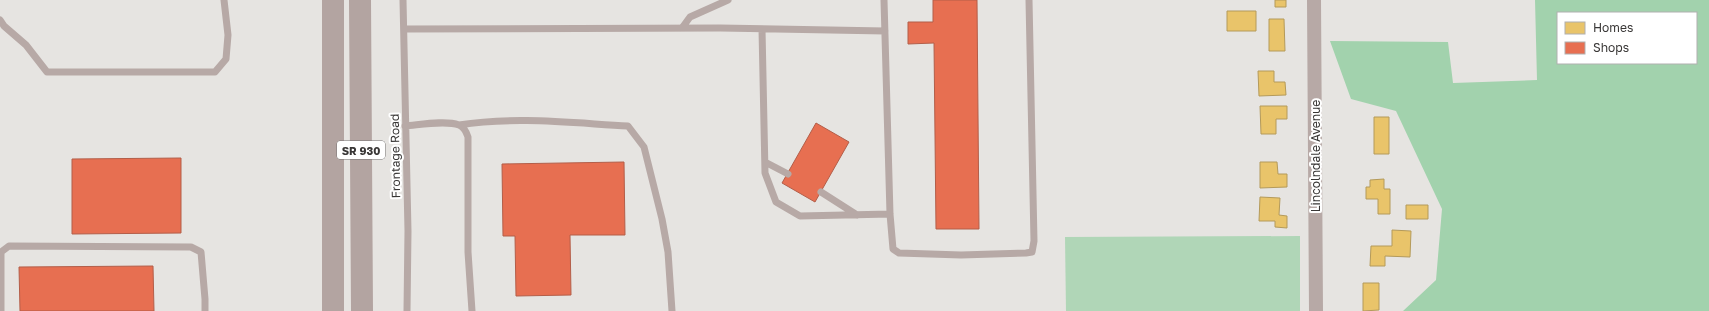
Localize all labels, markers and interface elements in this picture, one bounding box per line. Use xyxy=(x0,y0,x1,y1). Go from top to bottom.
legend xyxy=(1557,12,1697,64)
text: Homes xyxy=(1593,20,1633,35)
text: Shops xyxy=(1593,40,1629,55)
street label: Lincolndale Avenue xyxy=(1308,100,1323,212)
street label: Frontage Road xyxy=(387,114,403,198)
road number: SR 930 xyxy=(337,141,385,159)

